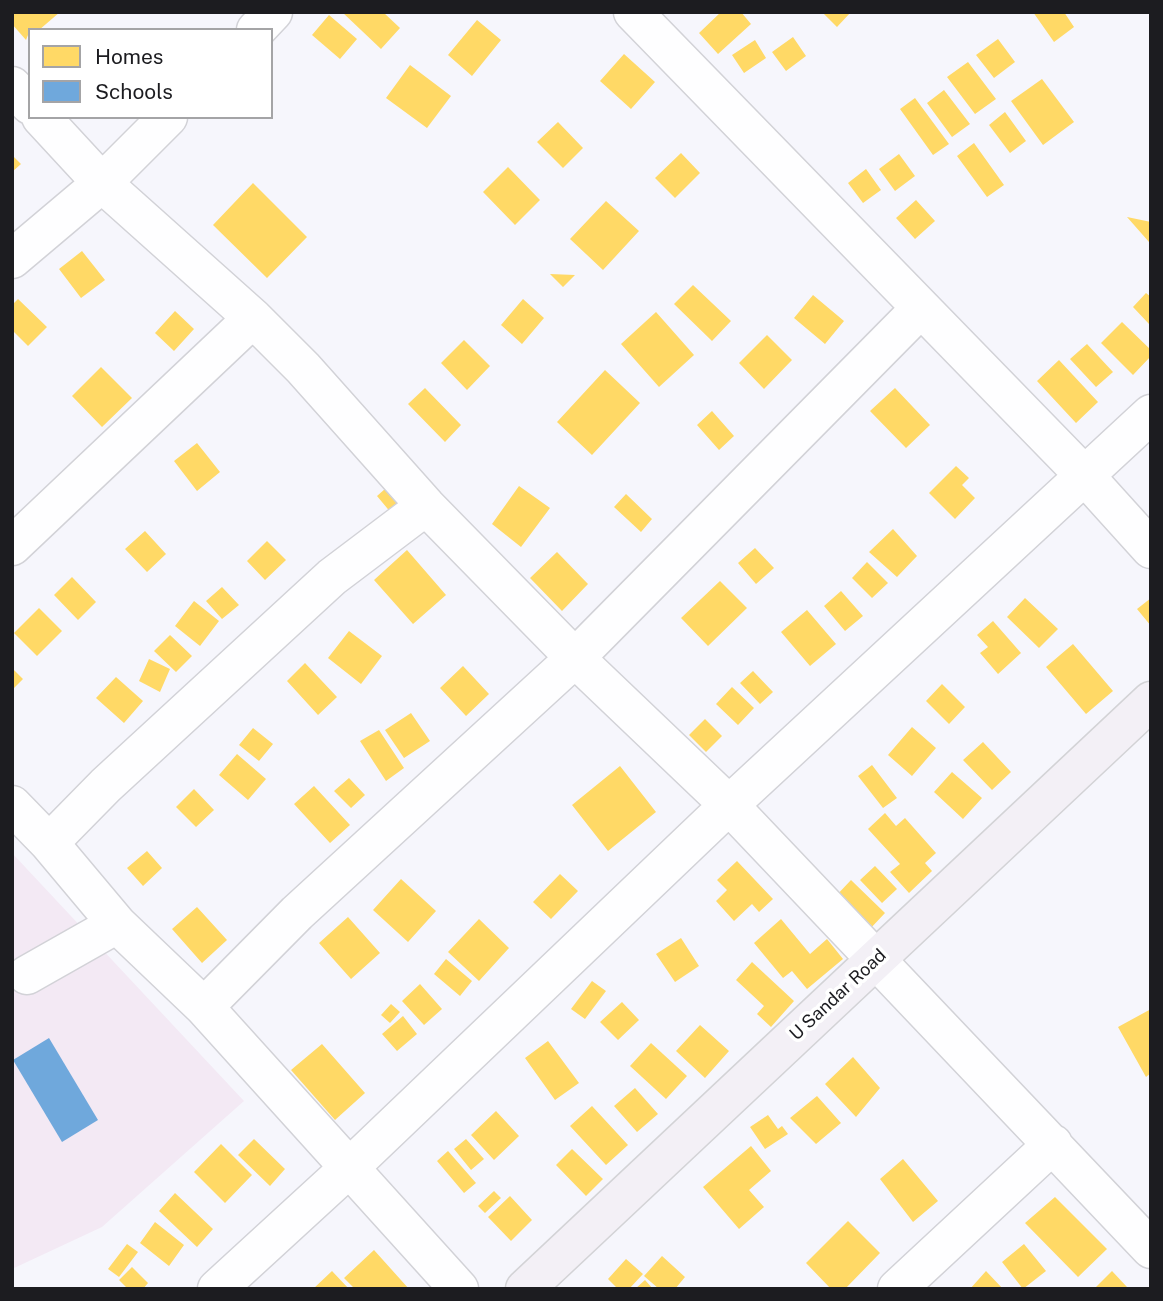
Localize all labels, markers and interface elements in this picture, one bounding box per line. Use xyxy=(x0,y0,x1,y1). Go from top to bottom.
legend xyxy=(28,28,273,119)
text: Homes xyxy=(95,44,163,69)
text: Schools xyxy=(95,79,173,104)
street label: U Sandar Road xyxy=(785,945,891,1045)

